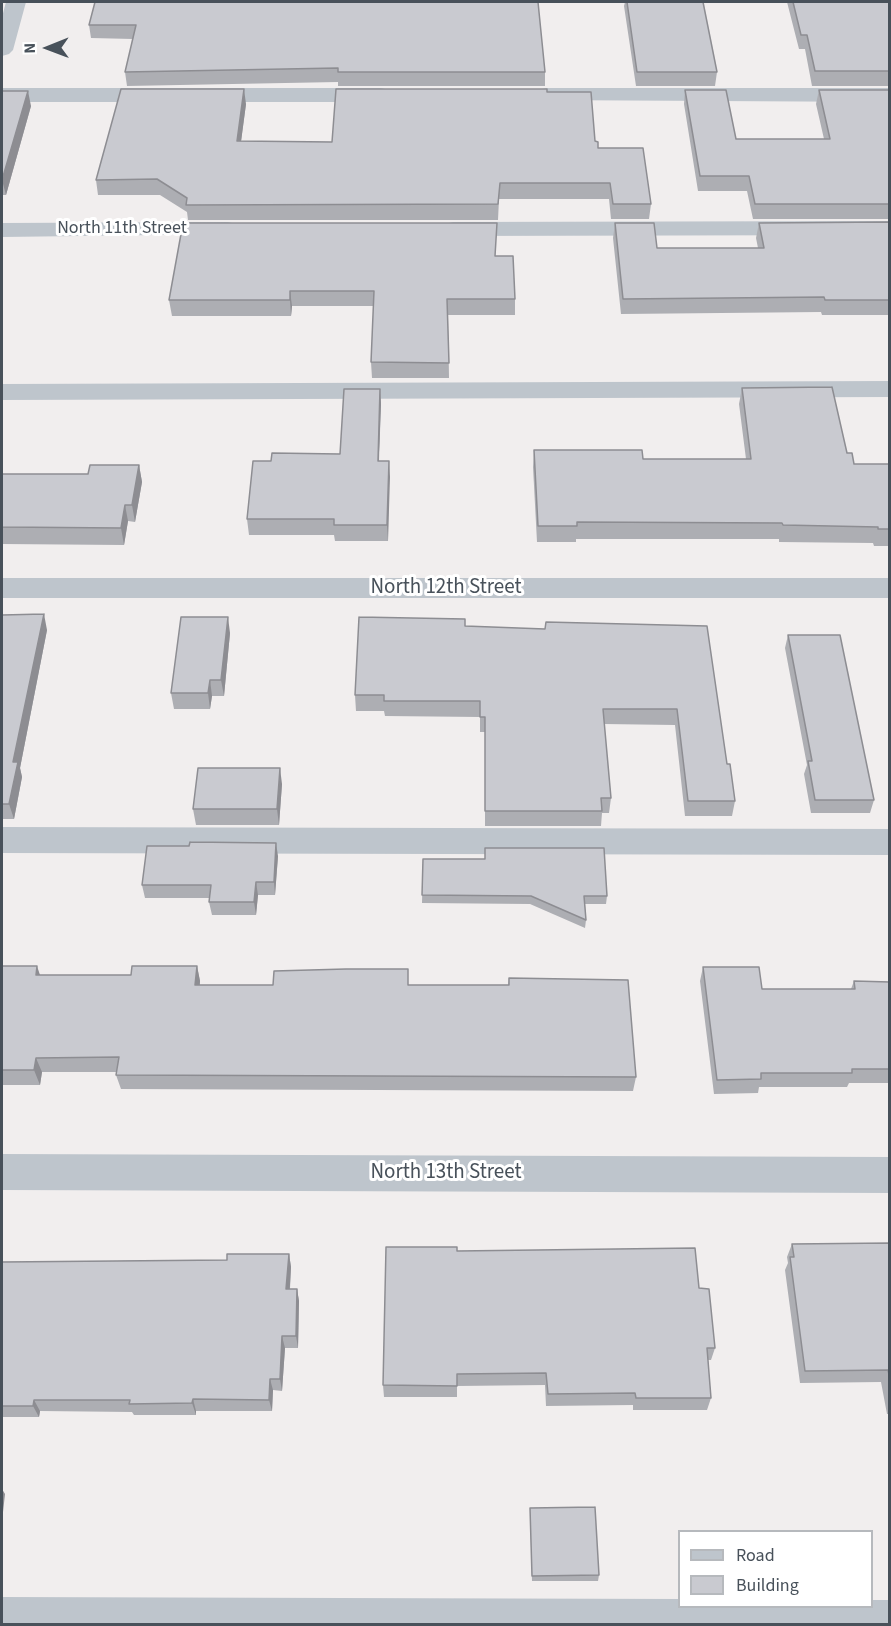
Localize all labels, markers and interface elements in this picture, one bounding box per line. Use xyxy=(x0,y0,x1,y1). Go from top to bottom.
north arrow xyxy=(18,18,78,78)
text: N xyxy=(19,43,41,54)
street label: North 11th Street xyxy=(57,218,187,240)
street label: North 12th Street xyxy=(370,575,522,601)
street label: North 13th Street xyxy=(370,1160,522,1186)
legend xyxy=(678,1530,873,1608)
text: Road xyxy=(736,1543,775,1568)
text: Building xyxy=(736,1573,799,1598)

